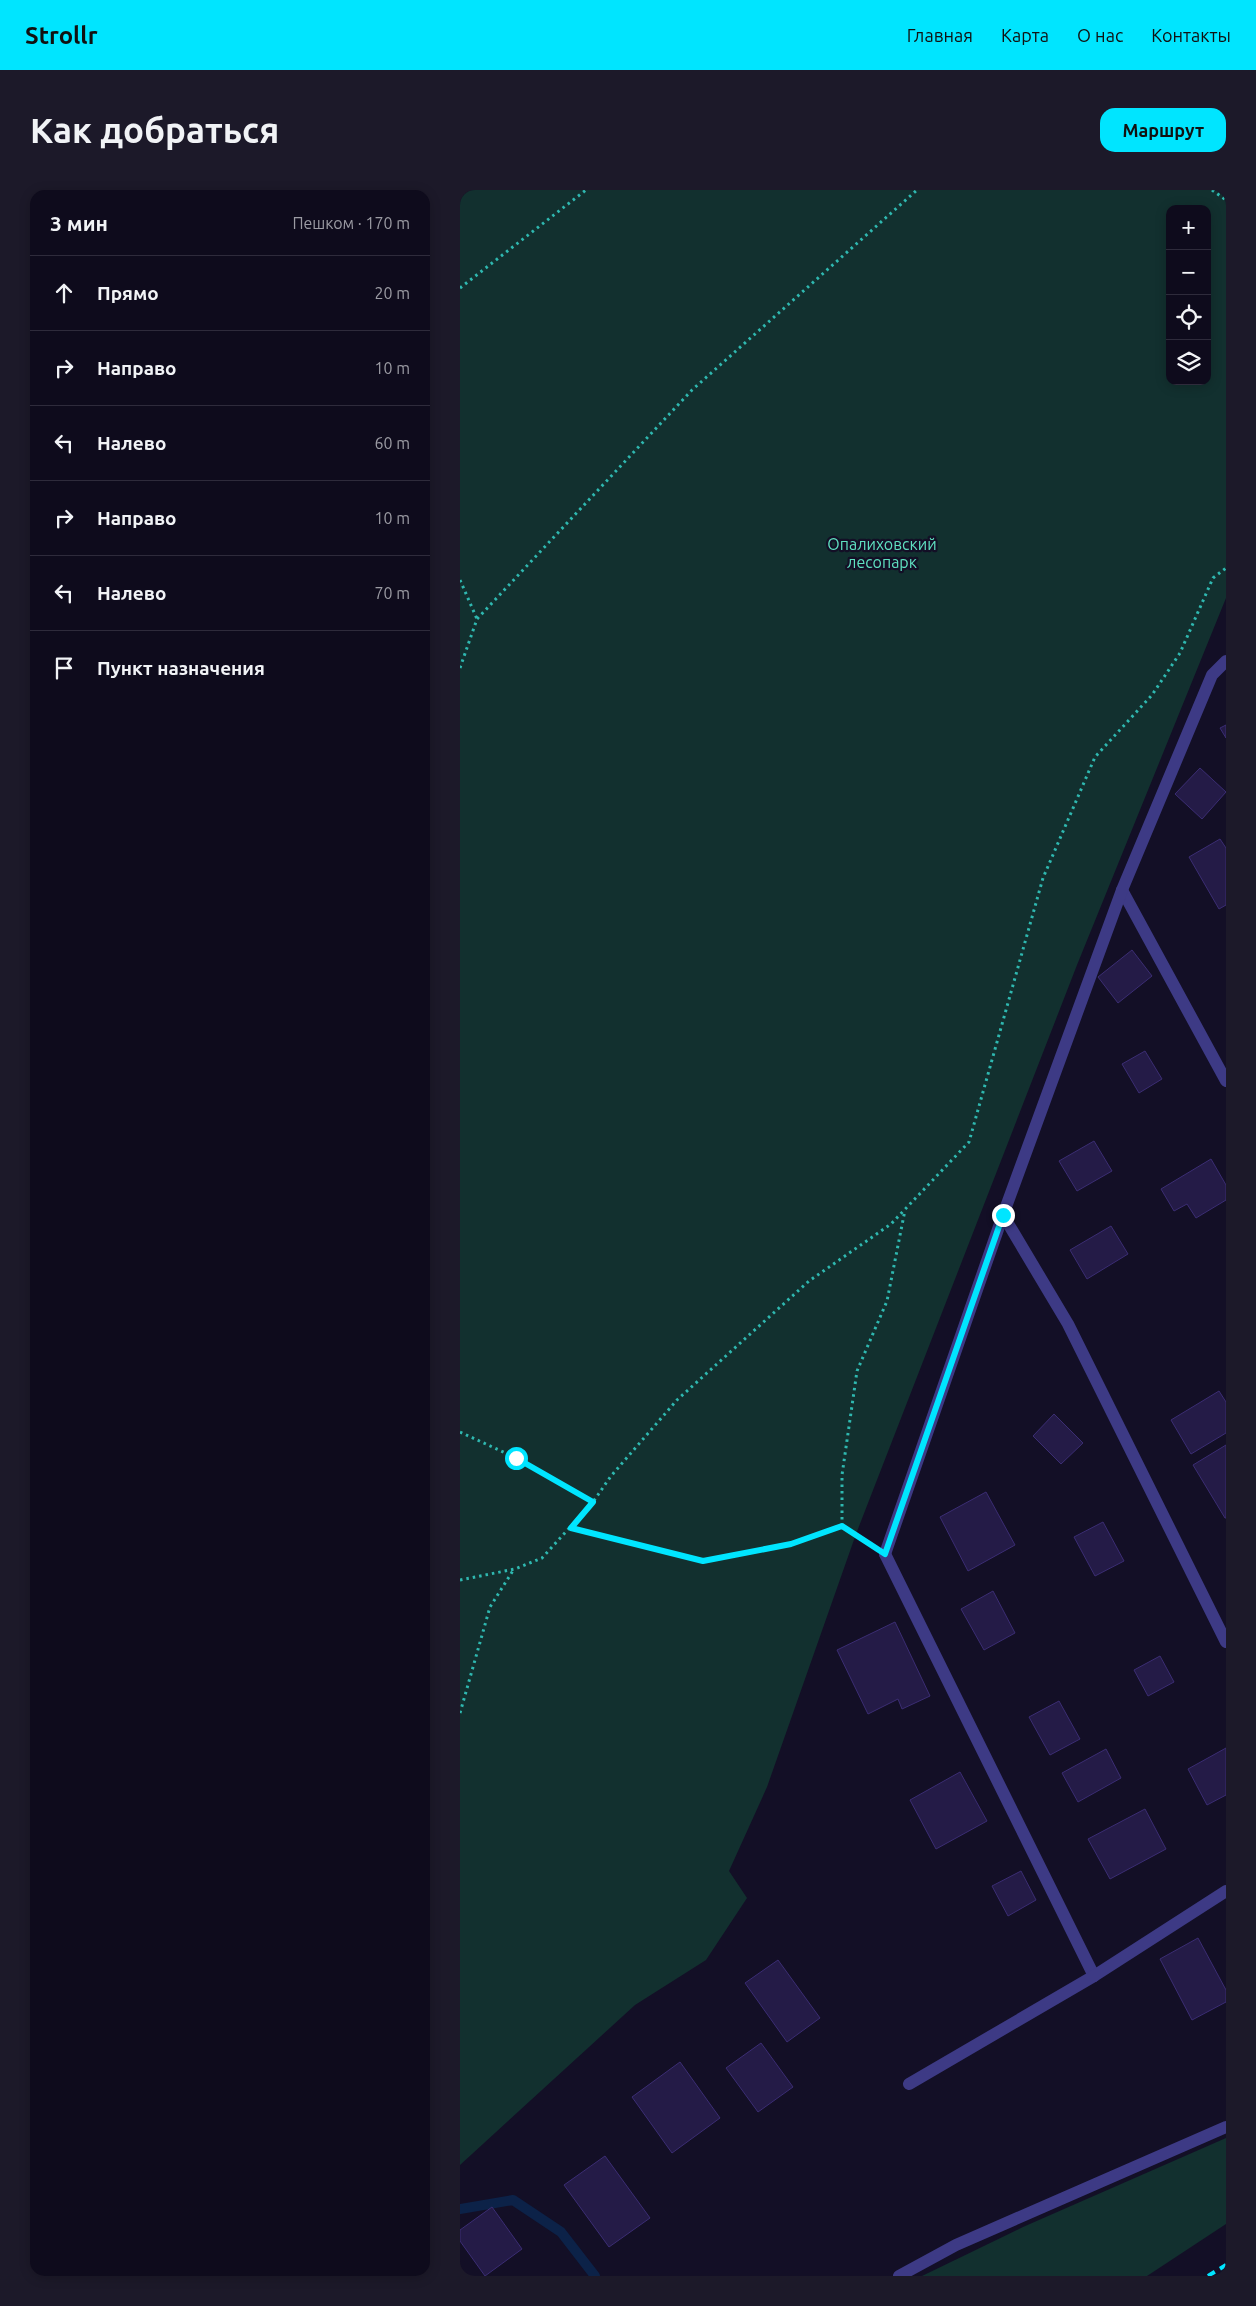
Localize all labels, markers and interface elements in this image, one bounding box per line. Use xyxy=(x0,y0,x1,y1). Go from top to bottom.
text: Strollr xyxy=(25,22,98,49)
text: Главная xyxy=(907,25,973,45)
text: Карта xyxy=(1001,25,1049,45)
text: О нас xyxy=(1077,25,1123,45)
text: Контакты xyxy=(1151,25,1231,45)
button: Маршрут xyxy=(1100,108,1226,152)
text: Как добраться xyxy=(30,110,279,150)
map controls xyxy=(1166,205,1211,385)
button: + xyxy=(1166,205,1211,250)
text: 3 мин xyxy=(50,211,108,235)
text: Пешком · 170 m xyxy=(292,214,410,232)
button: − xyxy=(1166,250,1211,295)
icon: ahead xyxy=(50,279,78,307)
text: Прямо xyxy=(97,282,159,304)
text: 20 m xyxy=(374,284,410,302)
button: locate xyxy=(1166,295,1211,340)
button: layers xyxy=(1166,340,1211,385)
icon: right xyxy=(50,354,78,382)
text: Направо xyxy=(97,357,177,379)
text: 10 m xyxy=(374,359,410,377)
icon: left xyxy=(50,429,78,457)
text: Налево xyxy=(97,432,166,454)
text: 60 m xyxy=(374,434,410,452)
icon: right xyxy=(50,504,78,532)
text: Направо xyxy=(97,507,177,529)
text: 10 m xyxy=(374,509,410,527)
park label: Опалиховский лесопарк xyxy=(827,535,937,571)
icon: left xyxy=(50,579,78,607)
text: Налево xyxy=(97,582,166,604)
text: 70 m xyxy=(374,584,410,602)
icon: arrive xyxy=(50,654,78,682)
text: Пункт назначения xyxy=(97,657,265,679)
route end xyxy=(992,1204,1015,1227)
route start xyxy=(505,1447,528,1470)

